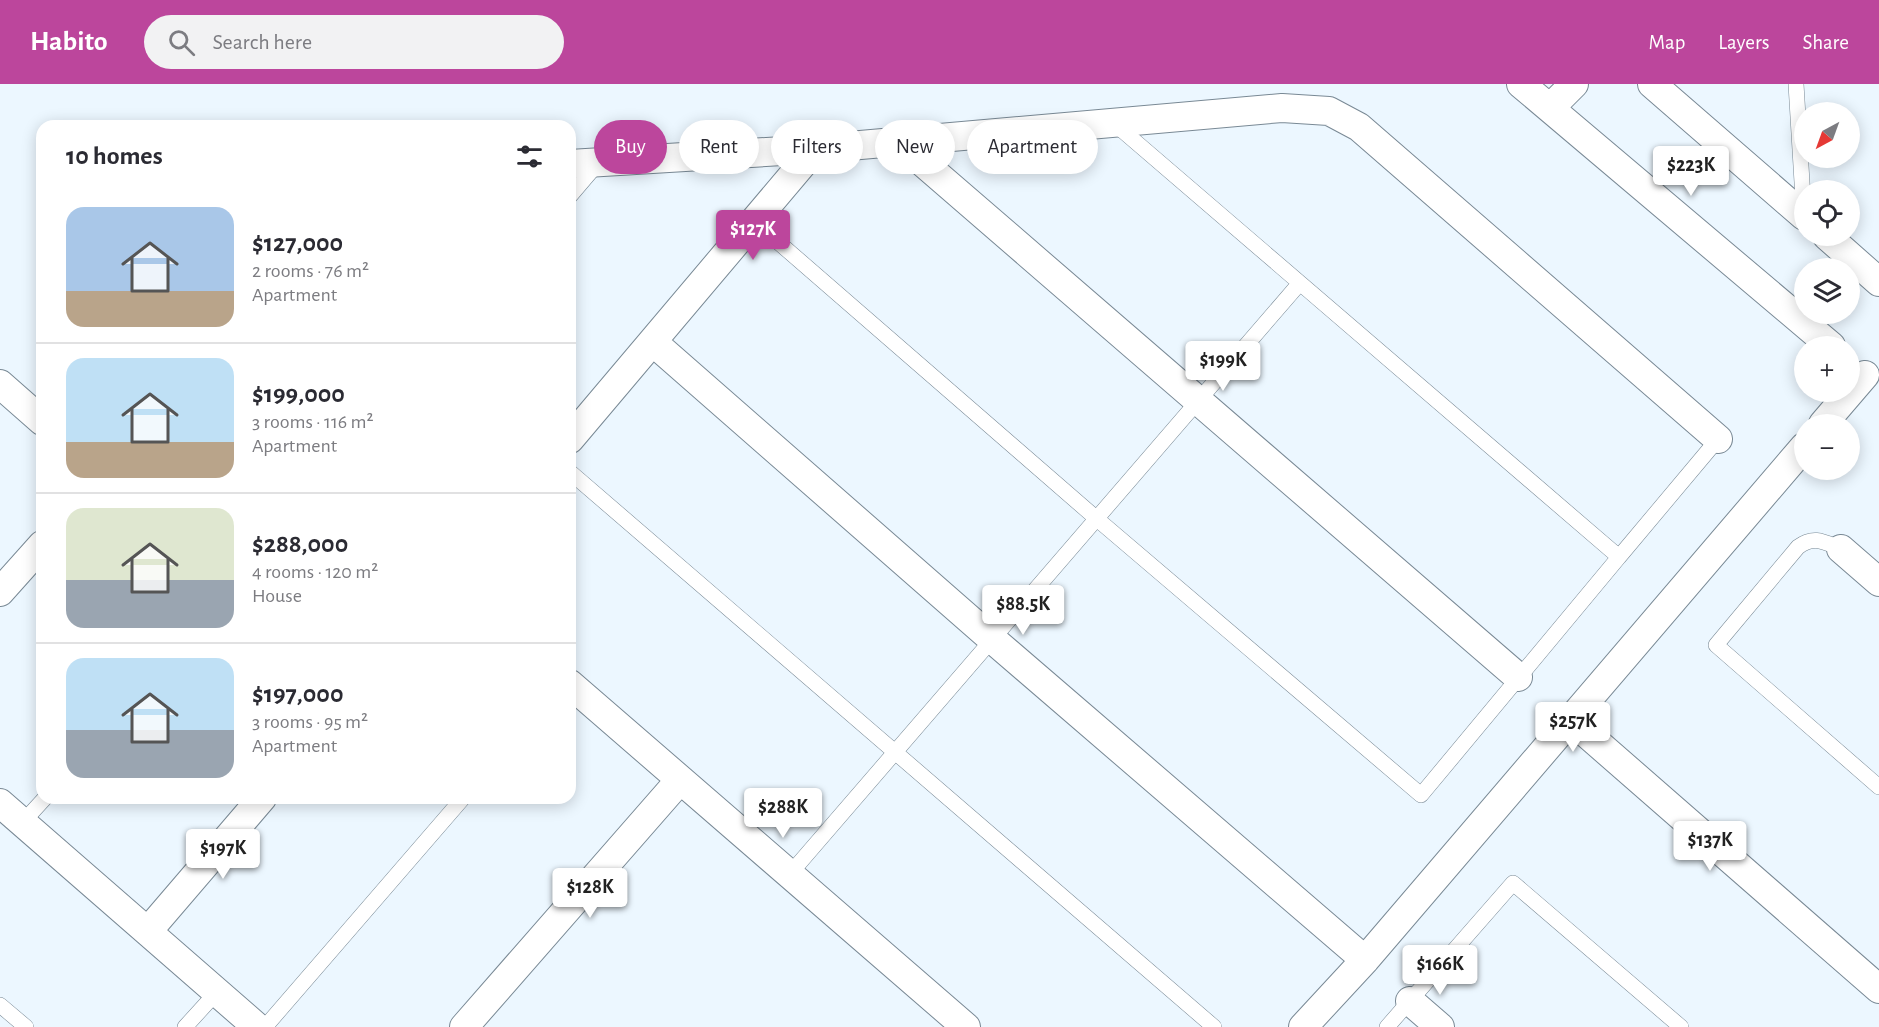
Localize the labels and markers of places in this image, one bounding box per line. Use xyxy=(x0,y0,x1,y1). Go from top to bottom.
pin: $223K xyxy=(1649,146,1733,197)
pin: $127K xyxy=(711,210,795,261)
pin: $199K xyxy=(1181,341,1265,392)
pin: $88.5K xyxy=(974,585,1072,636)
pin: $257K xyxy=(1531,702,1615,753)
pin: $288K xyxy=(741,788,825,839)
pin: $137K xyxy=(1668,821,1752,872)
pin: $197K xyxy=(181,829,265,880)
pin: $128K xyxy=(548,868,632,919)
pin: $166K xyxy=(1398,945,1482,996)

